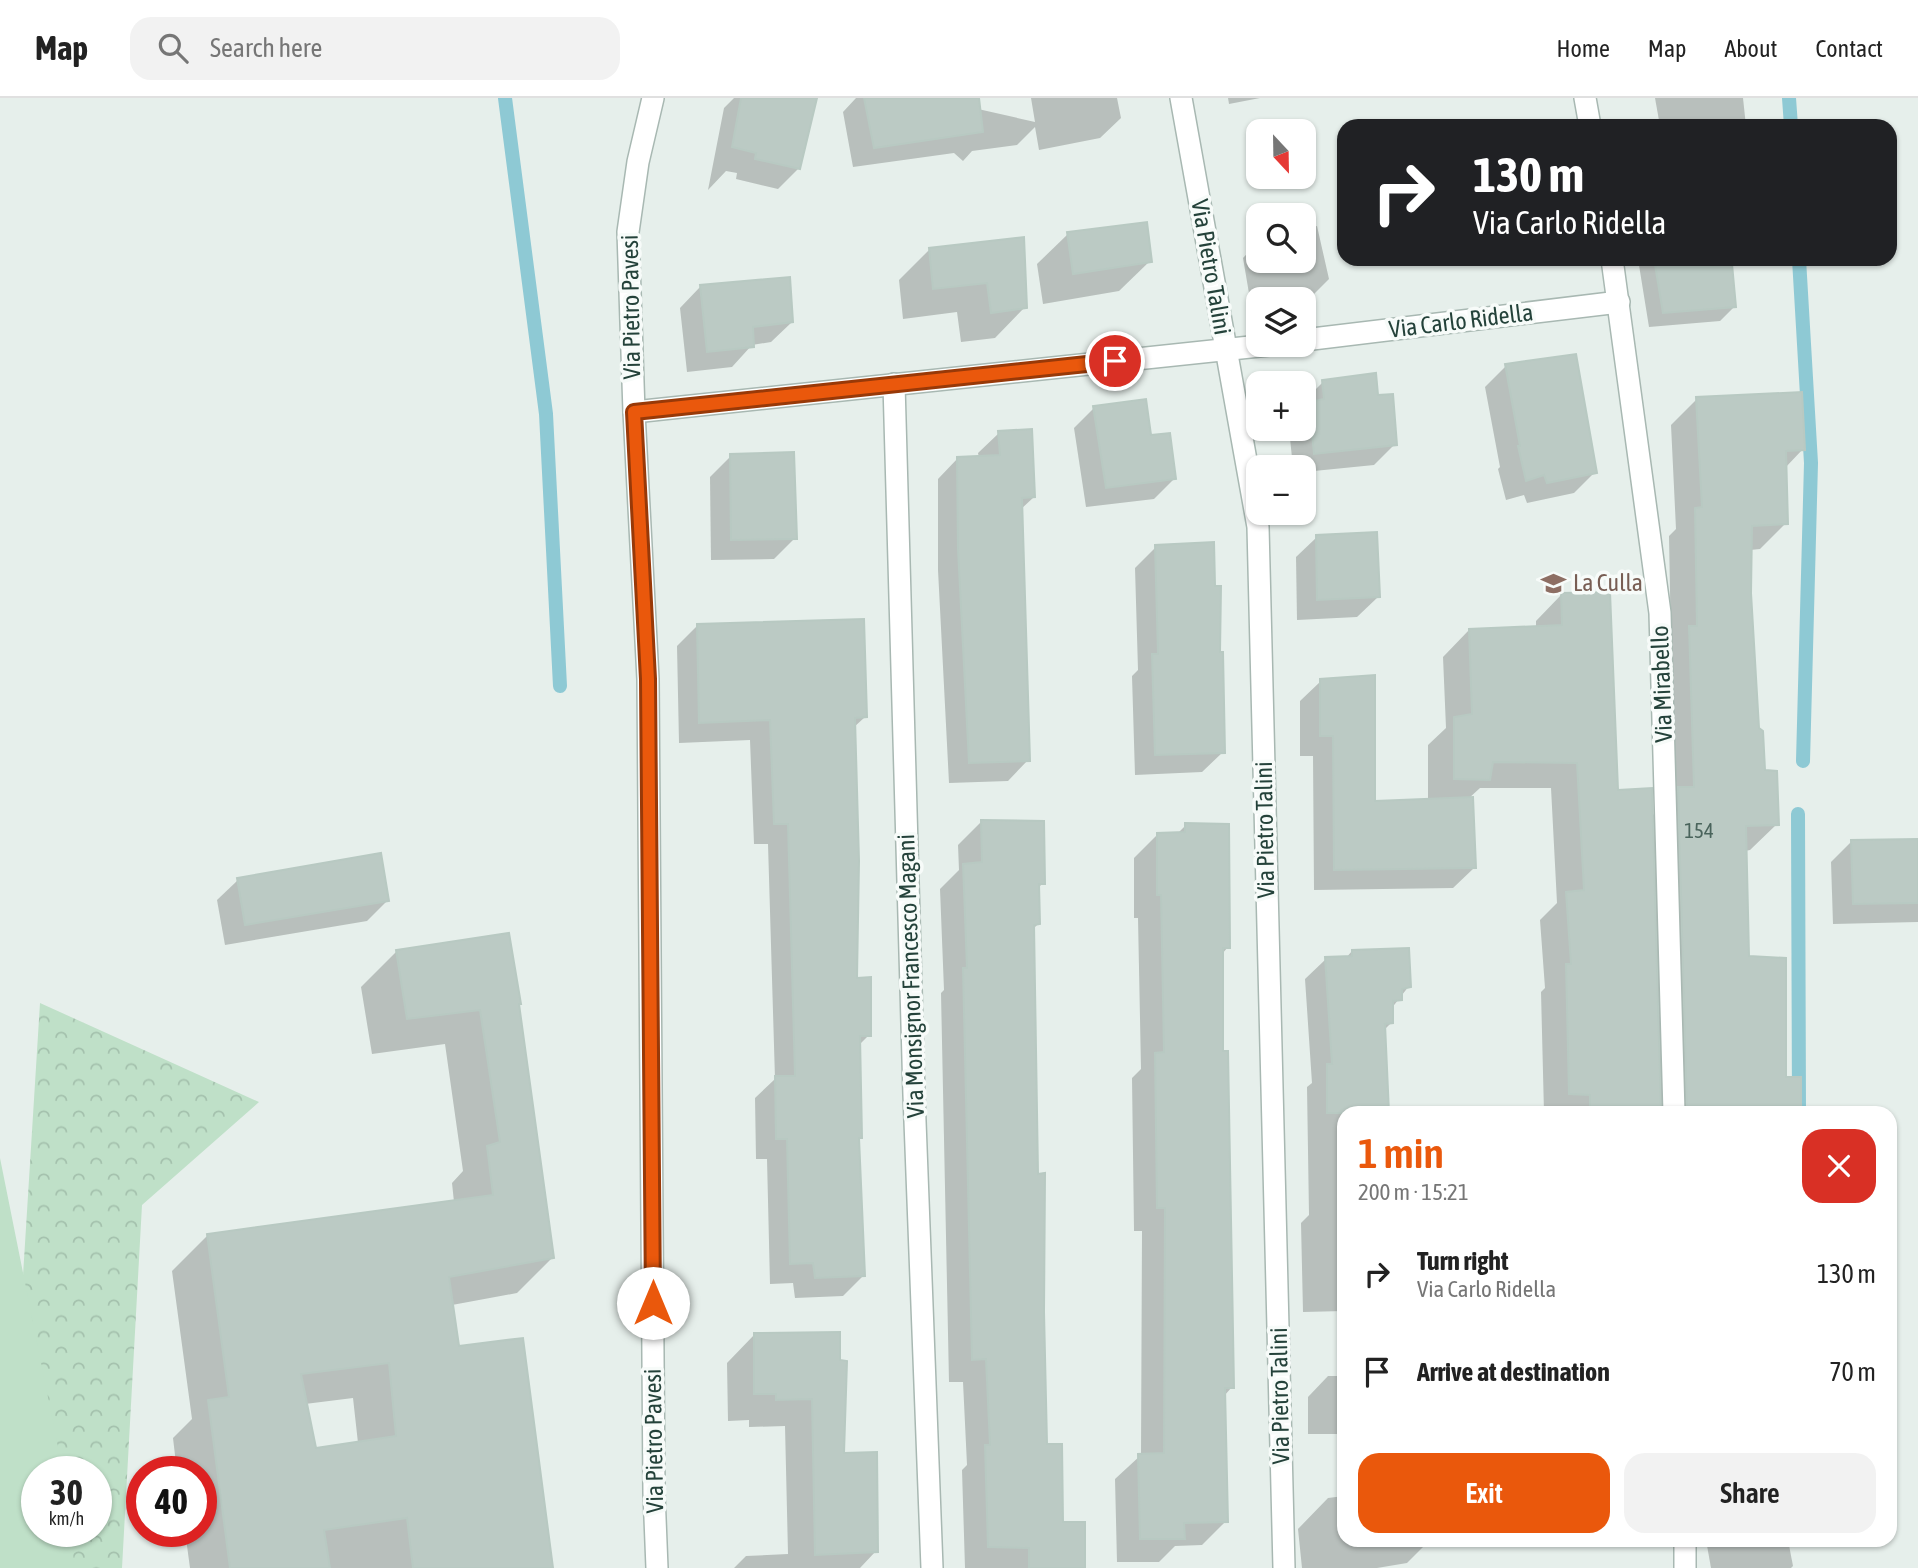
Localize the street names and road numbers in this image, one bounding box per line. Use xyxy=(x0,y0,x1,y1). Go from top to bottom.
street label: Via Pietro Talini xyxy=(1186,197,1237,337)
street label: Via Pietro Pavesi xyxy=(616,234,645,380)
street label: Via Carlo Ridella xyxy=(1387,298,1535,343)
street label: Via Mirabello xyxy=(1646,625,1677,743)
street label: Via Pietro Talini xyxy=(1250,761,1279,899)
street label: Via Monsignor Francesco Magani xyxy=(892,834,929,1118)
street label: Via Pietro Talini xyxy=(1265,1327,1294,1465)
street label: Via Pietro Pavesi xyxy=(639,1368,668,1514)

